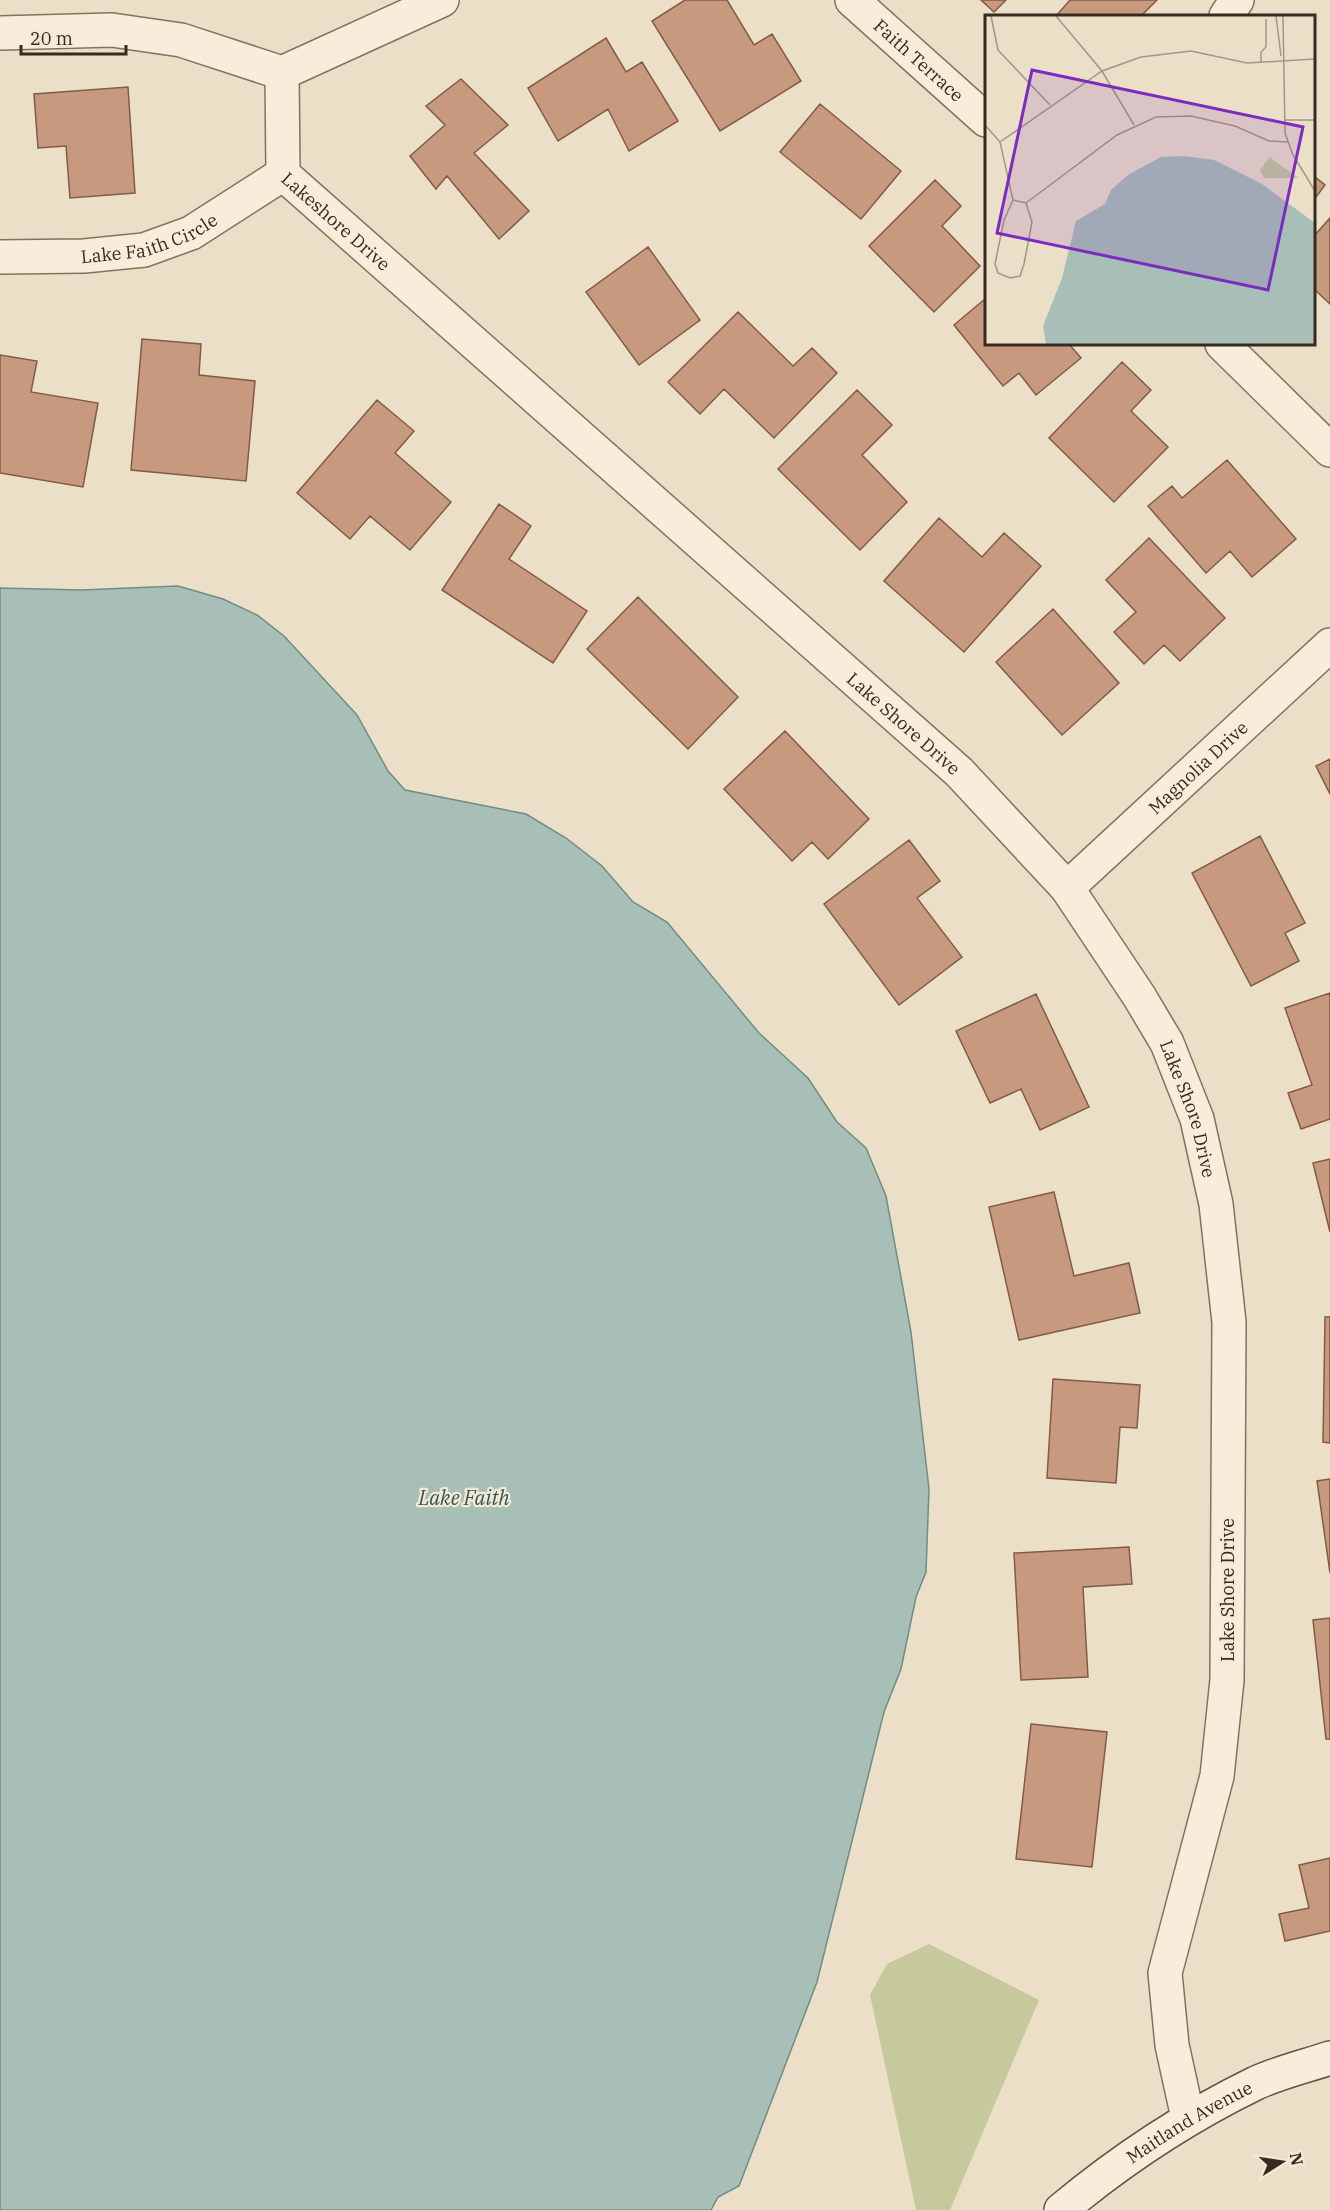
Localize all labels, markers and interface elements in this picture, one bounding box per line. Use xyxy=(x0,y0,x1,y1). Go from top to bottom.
street label: Faith Terrace xyxy=(869,14,969,106)
inset map xyxy=(985,15,1315,345)
scale bar xyxy=(21,18,126,56)
text: 20 m xyxy=(30,27,73,50)
street label: Lakeshore Drive xyxy=(277,167,395,275)
street label: Lake Faith Circle xyxy=(80,208,221,268)
street label: Lake Shore Drive xyxy=(842,667,965,780)
street label: Magnolia Drive xyxy=(1143,716,1252,819)
street label: Lake Shore Drive xyxy=(1155,1036,1221,1180)
water label: Lake Faith xyxy=(417,1484,510,1511)
street label: Lake Shore Drive xyxy=(1216,1518,1239,1662)
street label: Maitland Avenue xyxy=(1122,2075,1256,2168)
north arrow xyxy=(1252,2132,1312,2192)
text: N xyxy=(1286,2151,1308,2167)

